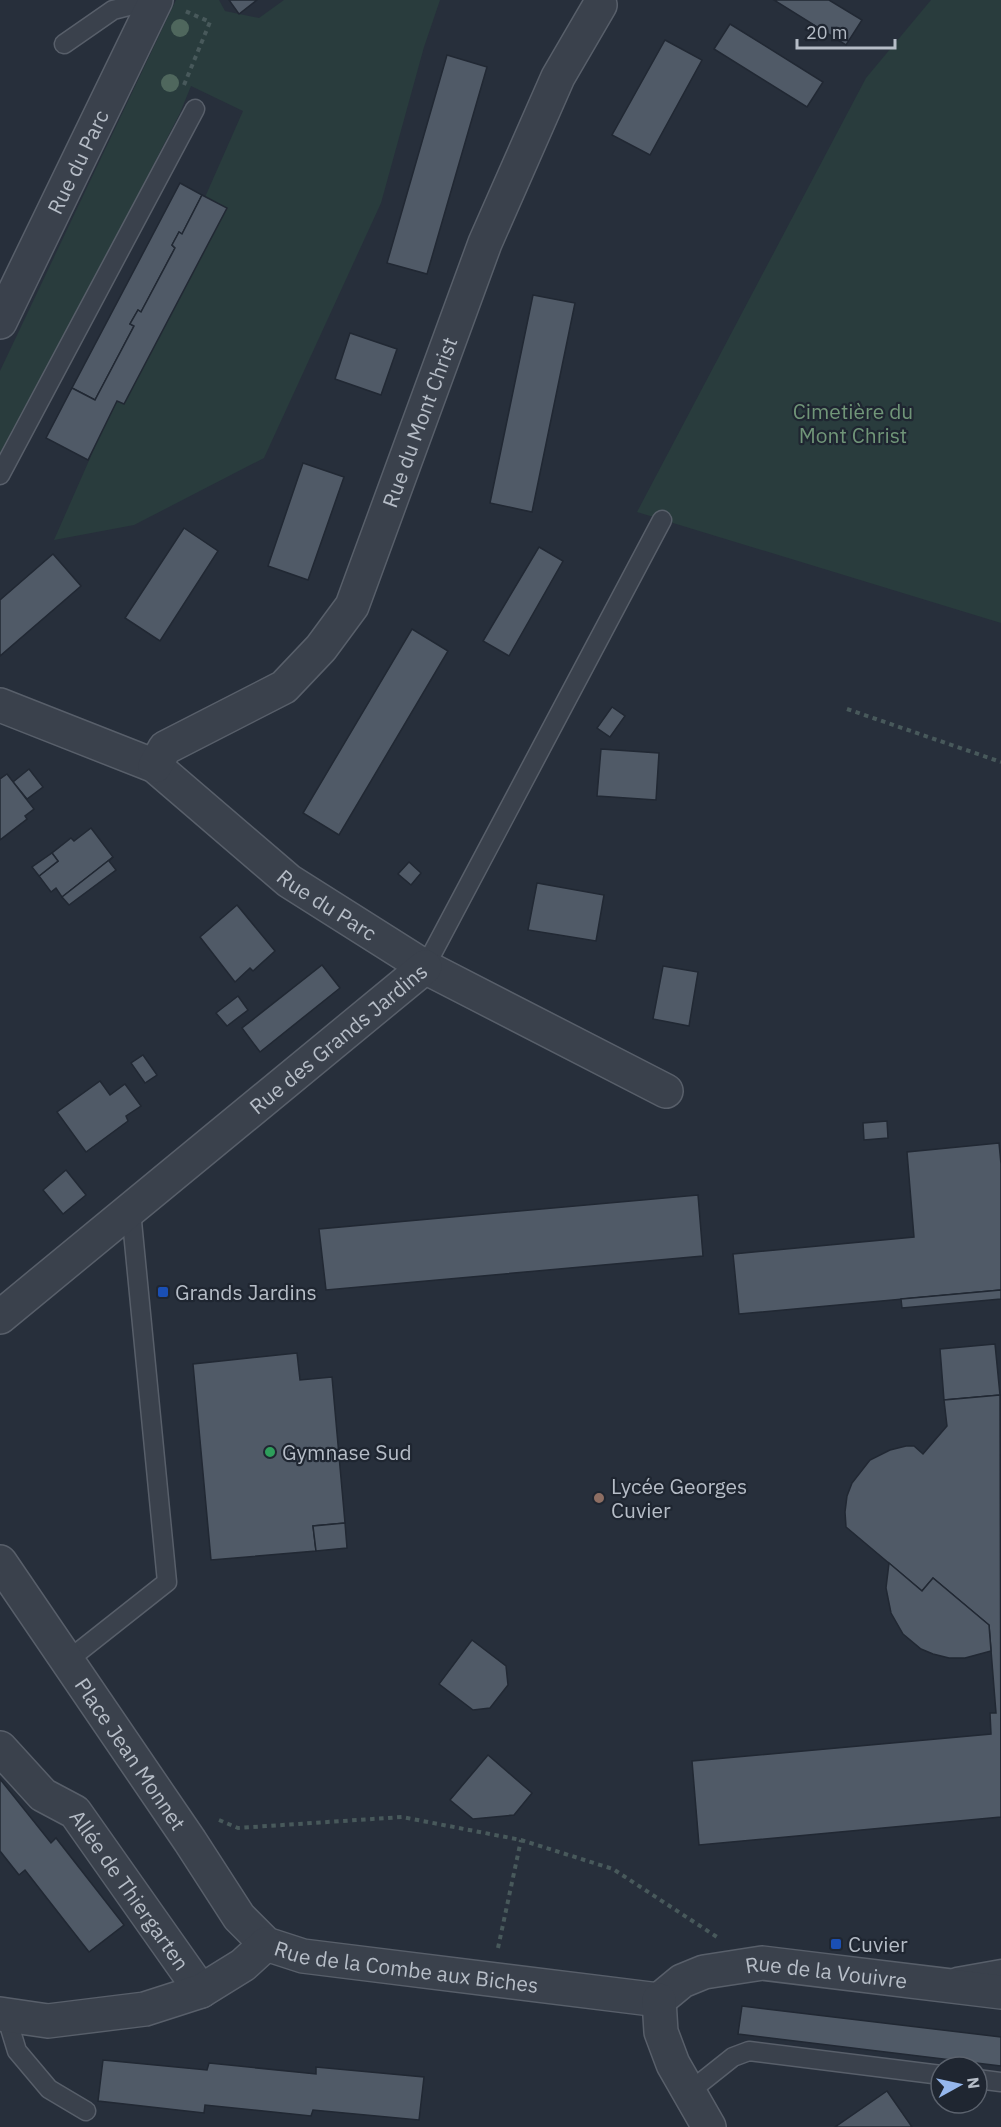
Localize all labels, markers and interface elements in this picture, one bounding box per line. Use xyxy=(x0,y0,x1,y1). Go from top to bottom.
scale bar xyxy=(797,12,894,50)
text: 20 m xyxy=(806,21,848,44)
street label: Rue du Parc xyxy=(40,105,115,219)
street label: Rue du Mont Christ xyxy=(375,333,463,511)
park label: Cimetière du Mont Christ xyxy=(793,397,913,449)
street label: Rue du Parc xyxy=(271,863,382,947)
street label: Rue des Grands Jardins xyxy=(243,957,433,1120)
place label: Grands Jardins xyxy=(175,1278,317,1306)
marker: Grands Jardins xyxy=(156,1285,170,1299)
place label: Gymnase Sud xyxy=(282,1438,412,1466)
marker: Gymnase Sud xyxy=(263,1445,277,1459)
place label: Lycée Georges Cuvier xyxy=(611,1472,747,1524)
marker: Lycée Georges Cuvier xyxy=(592,1491,606,1505)
street label: Place Jean Monnet xyxy=(69,1672,192,1835)
street label: Allée de Thiergarten xyxy=(64,1804,196,1976)
place label: Cuvier xyxy=(848,1930,908,1958)
street label: Rue de la Combe aux Biches xyxy=(271,1934,540,1999)
marker: Cuvier xyxy=(829,1937,843,1951)
street label: Rue de la Vouivre xyxy=(743,1949,909,1995)
north arrow xyxy=(929,2055,989,2115)
text: N xyxy=(963,2076,985,2090)

